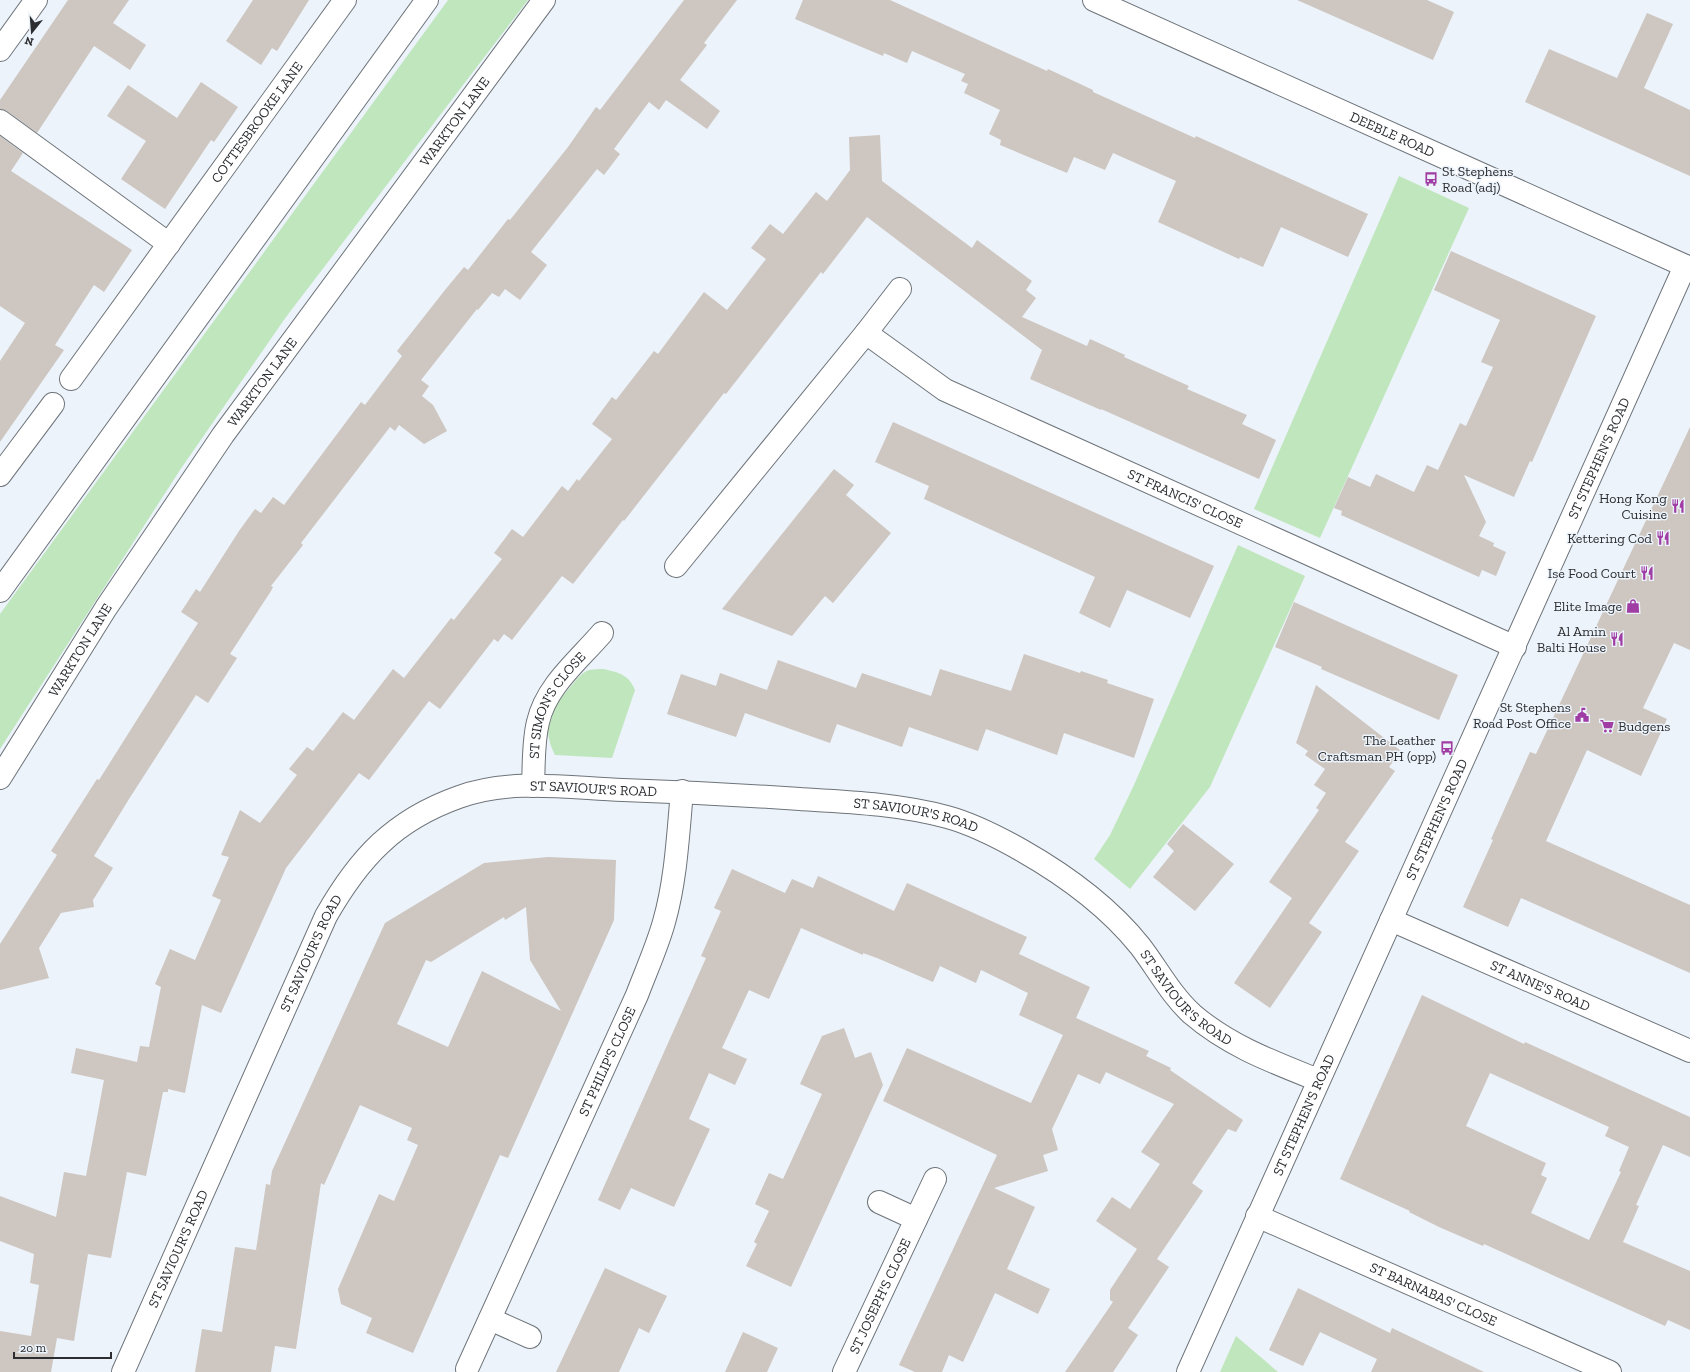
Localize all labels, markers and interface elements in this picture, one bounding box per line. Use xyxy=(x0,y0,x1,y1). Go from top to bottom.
north arrow xyxy=(12,12,52,52)
text: N xyxy=(23,33,35,49)
street label: COTTESBROOKE LANE xyxy=(208,59,307,186)
street label: WARKTON LANE xyxy=(416,74,493,170)
street label: DEEBLE ROAD xyxy=(1347,108,1437,161)
place label: St Stephens Road (adj) xyxy=(1442,163,1513,196)
bus stop icon: St Stephens Road (adj) xyxy=(1423,171,1439,187)
street label: WARKTON LANE xyxy=(224,334,301,430)
street label: ST STEPHEN'S ROAD xyxy=(1565,395,1634,522)
street label: ST FRANCIS' CLOSE xyxy=(1125,465,1245,532)
place label: Hong Kong Cuisine xyxy=(1599,490,1667,523)
restaurant icon: Hong Kong Cuisine xyxy=(1670,498,1686,514)
place label: Kettering Cod xyxy=(1567,530,1652,547)
restaurant icon: Kettering Cod xyxy=(1655,530,1671,546)
place label: Ise Food Court xyxy=(1548,565,1637,582)
restaurant icon: Ise Food Court xyxy=(1639,565,1655,581)
place label: Elite Image xyxy=(1554,598,1622,615)
shop icon: Elite Image xyxy=(1625,598,1641,614)
street label: WARKTON LANE xyxy=(45,600,116,700)
place label: Al Amin Balti House xyxy=(1537,623,1606,656)
restaurant icon: Al Amin Balti House xyxy=(1609,631,1625,647)
street label: ST SIMON'S CLOSE xyxy=(526,648,589,759)
place label: St Stephens Road Post Office xyxy=(1473,699,1571,732)
public building icon: St Stephens Road Post Office xyxy=(1574,707,1590,723)
supermarket icon: Budgens xyxy=(1599,718,1615,734)
place label: Budgens xyxy=(1618,718,1670,735)
place label: The Leather Craftsman PH (opp) xyxy=(1318,732,1436,765)
bus stop icon: The Leather Craftsman PH (opp) xyxy=(1439,740,1455,756)
street label: ST STEPHEN'S ROAD xyxy=(1402,756,1472,883)
street label: ST SAVIOUR'S ROAD xyxy=(530,778,658,800)
street label: ST SAVIOUR'S ROAD xyxy=(853,794,981,836)
street label: ST SAVIOUR'S ROAD xyxy=(276,891,346,1014)
street label: ST SAVIOUR'S ROAD xyxy=(1136,946,1235,1049)
street label: ST ANNE'S ROAD xyxy=(1488,957,1593,1015)
street label: ST PHILIP'S CLOSE xyxy=(575,1004,640,1119)
street label: ST STEPHEN'S ROAD xyxy=(1269,1052,1339,1178)
street label: ST SAVIOUR'S ROAD xyxy=(145,1187,212,1310)
street label: ST JOSEPH'S CLOSE xyxy=(846,1236,915,1357)
street label: ST BARNABAS' CLOSE xyxy=(1367,1259,1500,1330)
scale bar xyxy=(14,1334,111,1360)
text: 20 m xyxy=(20,1341,47,1355)

